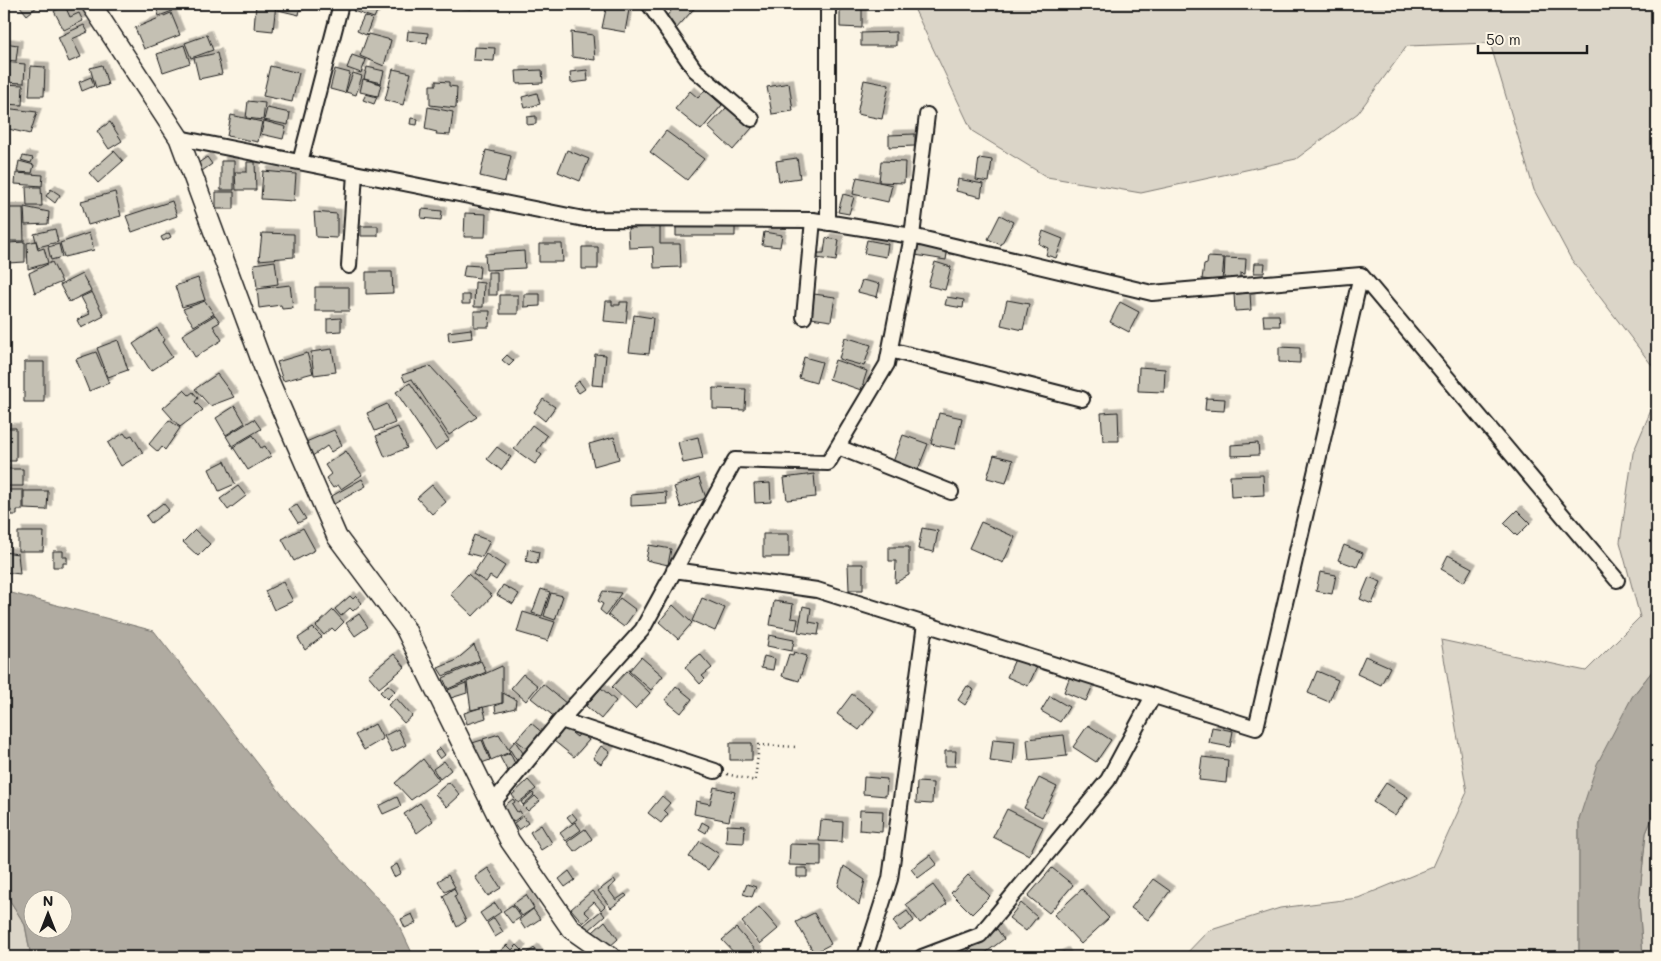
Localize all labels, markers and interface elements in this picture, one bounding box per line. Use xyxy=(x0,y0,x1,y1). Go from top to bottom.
scale bar xyxy=(1478,22,1587,54)
text: 50 m xyxy=(1486,29,1521,49)
north arrow xyxy=(22,888,72,938)
text: N xyxy=(43,891,53,910)

